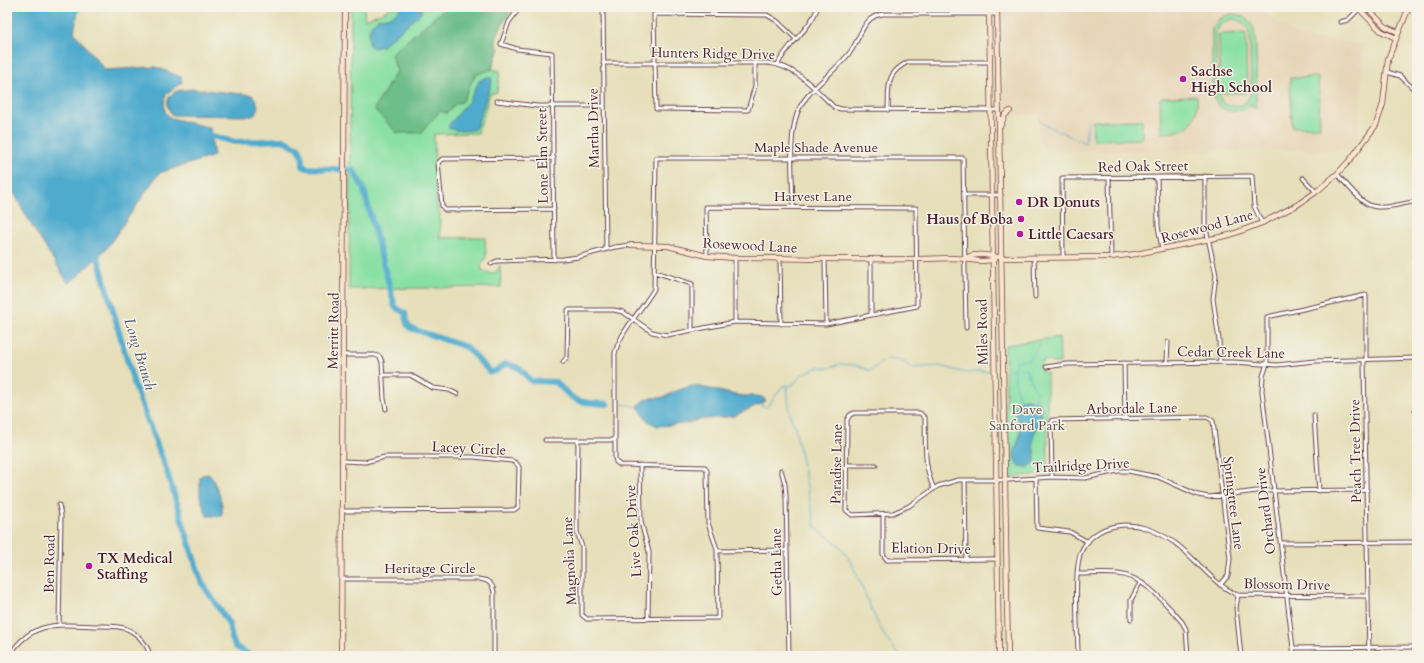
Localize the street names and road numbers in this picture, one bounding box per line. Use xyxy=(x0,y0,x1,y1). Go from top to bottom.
street label: Hunters Ridge Drive xyxy=(651,43,775,64)
street label: Martha Drive xyxy=(583,88,604,168)
street label: Lone Elm Street xyxy=(532,107,553,204)
street label: Maple Shade Avenue xyxy=(754,138,878,157)
street label: Red Oak Street xyxy=(1098,156,1189,177)
street label: Harvest Lane xyxy=(774,187,852,206)
street label: Rosewood Lane xyxy=(1159,205,1255,248)
street label: Rosewood Lane xyxy=(702,234,798,257)
street label: Merritt Road xyxy=(323,292,344,370)
street label: Miles Road xyxy=(972,298,993,365)
street label: Cedar Creek Lane xyxy=(1177,342,1285,363)
street label: Arbordale Lane xyxy=(1086,398,1178,419)
street label: Peach Tree Drive xyxy=(1345,399,1366,503)
street label: Paradise Lane xyxy=(826,424,847,504)
street label: Lacey Circle xyxy=(431,437,507,460)
street label: Trailridge Drive xyxy=(1032,453,1130,478)
street label: Springtree Lane xyxy=(1218,455,1249,551)
street label: Orchard Drive xyxy=(1251,466,1280,556)
street label: Live Oak Drive xyxy=(621,484,646,578)
street label: Magnolia Lane xyxy=(558,516,581,606)
street label: Getha Lane xyxy=(766,528,787,596)
street label: Ben Road xyxy=(39,534,60,593)
street label: Elation Drive xyxy=(891,538,971,559)
street label: Heritage Circle xyxy=(384,559,476,578)
street label: Blossom Drive xyxy=(1243,574,1331,595)

